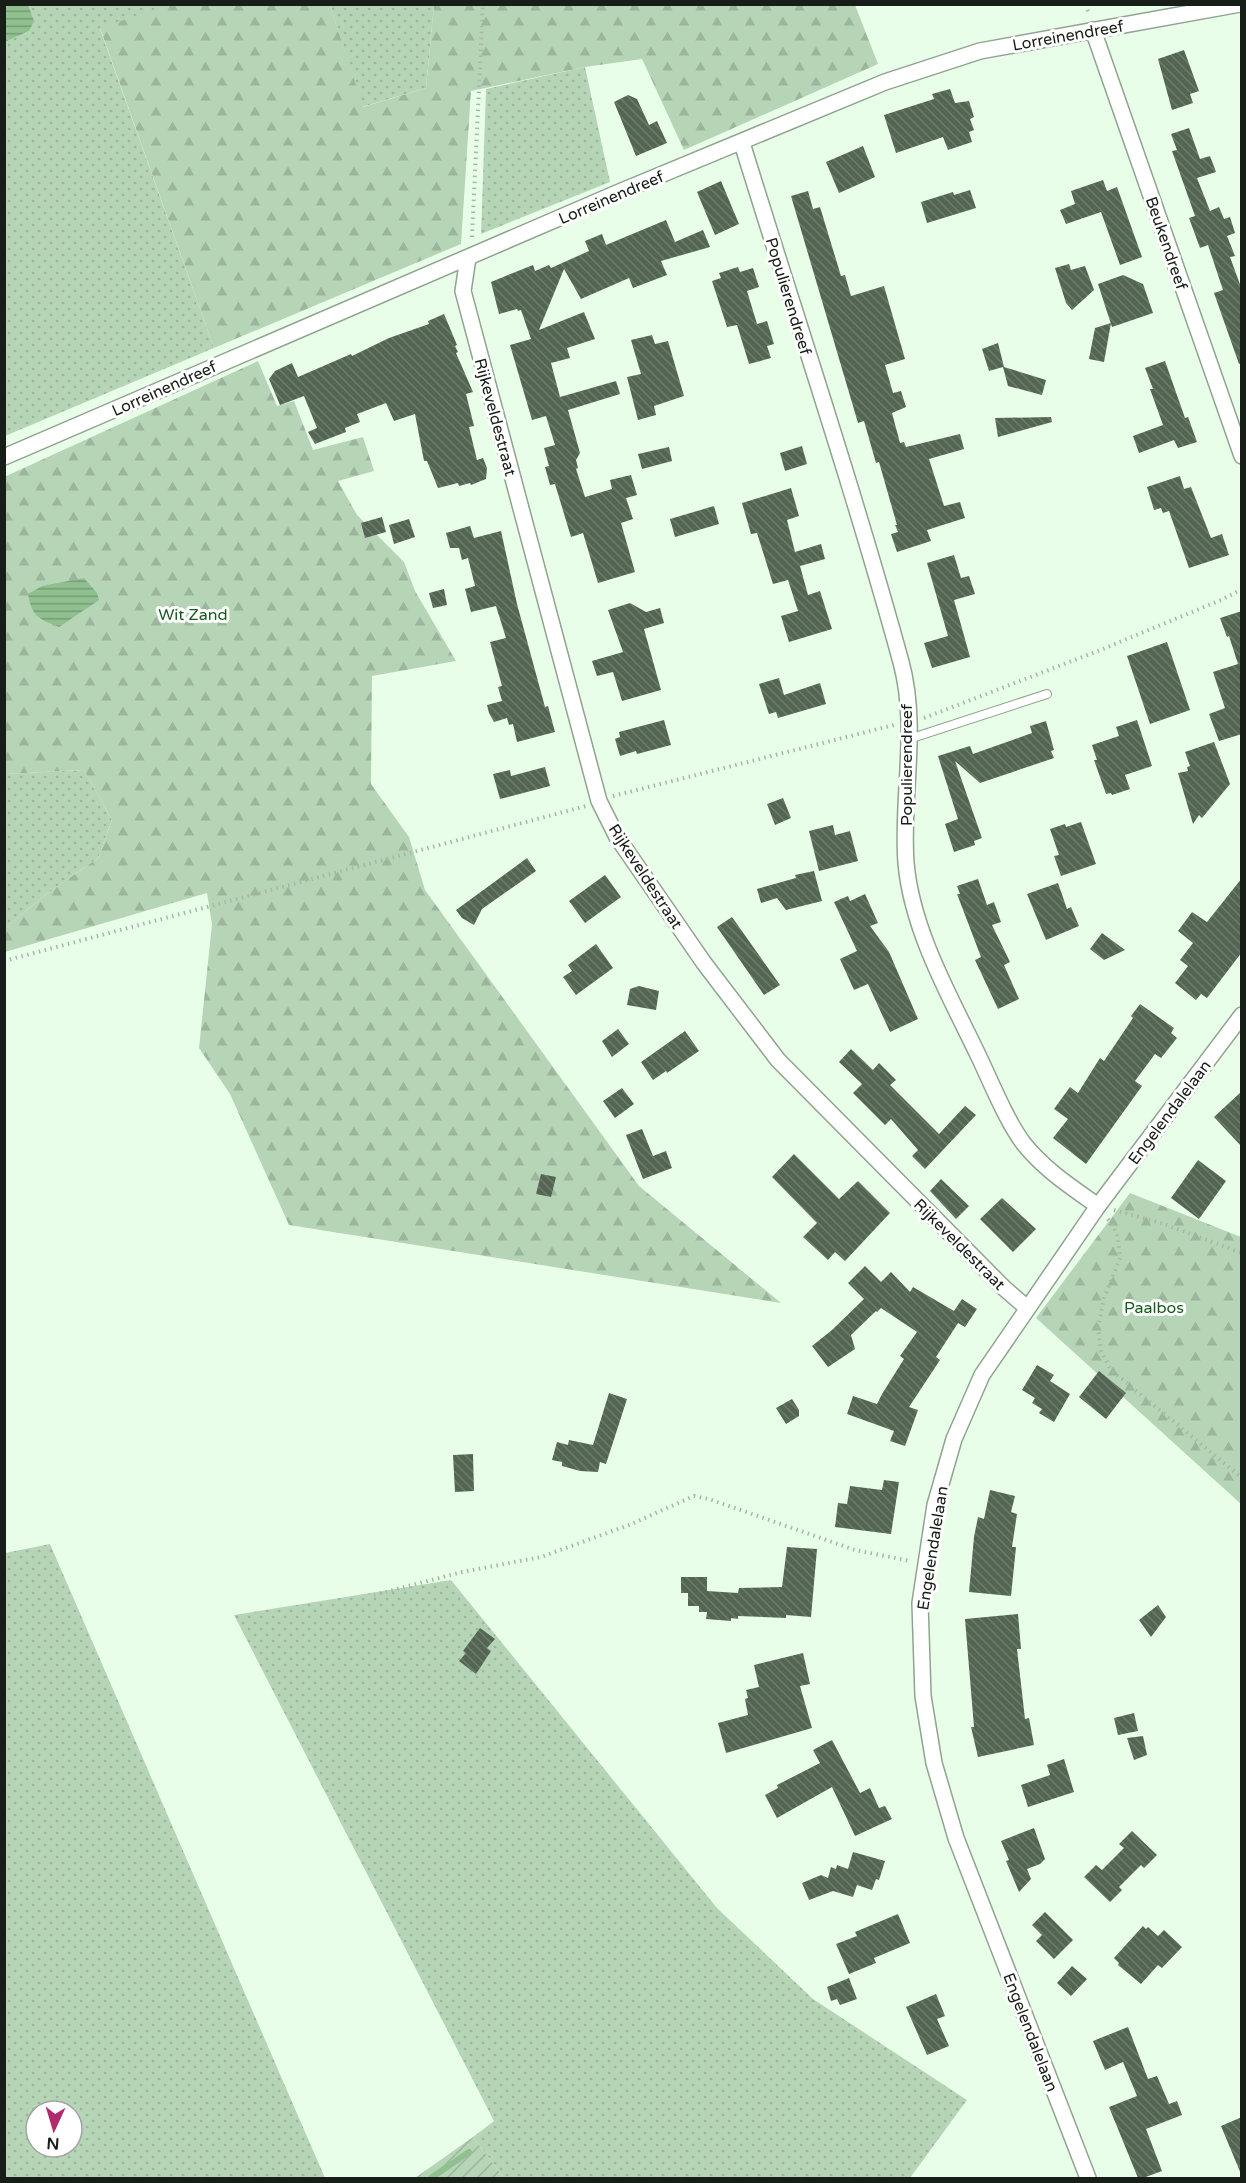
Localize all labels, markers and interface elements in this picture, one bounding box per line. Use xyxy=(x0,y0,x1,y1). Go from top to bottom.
street label: Lorreinendreef xyxy=(1011,16,1126,56)
street label: Lorreinendreef xyxy=(556,166,668,229)
street label: Beukendreef xyxy=(1141,194,1192,293)
street label: Populierendreef xyxy=(761,235,816,358)
street label: Lorreinendreef xyxy=(109,356,221,421)
street label: Rijkeveldestraat xyxy=(470,356,520,478)
park label: Wit Zand xyxy=(158,605,228,625)
street label: Populierendreef xyxy=(897,703,917,826)
street label: Rijkeveldestraat xyxy=(604,820,687,933)
street label: Engelendalelaan xyxy=(1124,1056,1216,1169)
street label: Rijkeveldestraat xyxy=(909,1195,1009,1295)
park label: Paalbos xyxy=(1124,1298,1184,1318)
street label: Engelendalelaan xyxy=(913,1485,953,1612)
street label: Engelendalelaan xyxy=(998,1970,1062,2095)
north arrow xyxy=(24,2099,84,2159)
text: N xyxy=(46,2133,60,2153)

